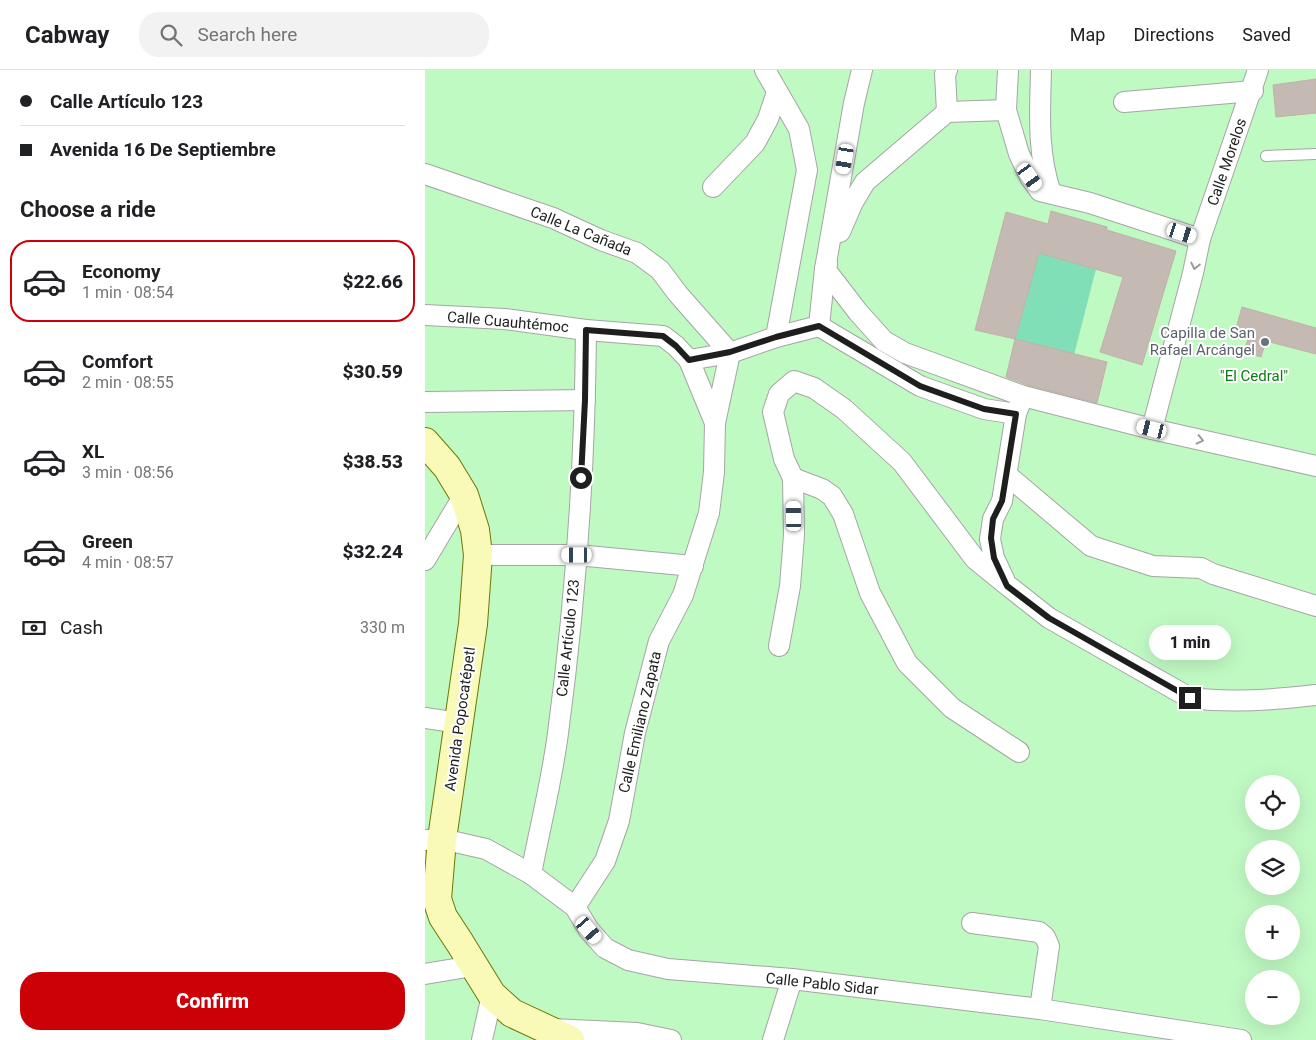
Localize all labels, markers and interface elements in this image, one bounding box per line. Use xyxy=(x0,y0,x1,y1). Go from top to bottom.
search box xyxy=(139,12,489,57)
text: Cabway xyxy=(25,21,109,49)
icon: search xyxy=(157,21,185,49)
text: Search here xyxy=(197,23,297,46)
text: Map xyxy=(1070,24,1105,45)
text: Directions xyxy=(1133,24,1214,45)
text: Saved xyxy=(1242,24,1291,45)
text: Calle Artículo 123 xyxy=(50,90,203,113)
street label: Calle Morelos xyxy=(1204,116,1250,208)
text: Avenida 16 De Septiembre xyxy=(50,138,276,161)
car xyxy=(835,143,854,175)
car xyxy=(1015,160,1044,194)
text: Choose a ride xyxy=(20,197,156,222)
street label: Calle La Cañada xyxy=(528,202,634,260)
car xyxy=(1165,221,1198,245)
icon: car xyxy=(22,259,67,304)
text: Economy xyxy=(82,260,161,283)
one-way arrow xyxy=(1190,261,1200,270)
text: $22.66 xyxy=(343,270,403,293)
text: 1 min · 08:54 xyxy=(82,283,174,302)
street label: Calle Cuauhtémoc xyxy=(446,308,570,336)
place label: Capilla de San Rafael Arcángel xyxy=(1150,324,1255,359)
marker: Capilla de San Rafael Arcángel xyxy=(1259,336,1271,348)
icon: car xyxy=(22,349,67,394)
text: Comfort xyxy=(82,350,153,373)
text: $30.59 xyxy=(343,360,403,383)
park label: "El Cedral" xyxy=(1220,367,1288,385)
text: 2 min · 08:55 xyxy=(82,373,174,392)
car xyxy=(1135,418,1168,440)
one-way arrow xyxy=(1196,434,1204,445)
icon: car xyxy=(22,439,67,484)
text: XL xyxy=(82,440,104,463)
text: $38.53 xyxy=(343,450,403,473)
text: 3 min · 08:56 xyxy=(82,463,174,482)
route start xyxy=(570,467,592,489)
car xyxy=(786,501,801,531)
icon: car xyxy=(22,529,67,574)
text: Green xyxy=(82,530,133,553)
text: $32.24 xyxy=(343,540,403,563)
car xyxy=(562,548,592,563)
text: 4 min · 08:57 xyxy=(82,553,174,572)
street label: Calle Artículo 123 xyxy=(553,578,583,698)
icon: cash xyxy=(20,614,48,642)
text: Cash xyxy=(60,616,103,639)
text: 330 m xyxy=(360,618,405,637)
callout: 1 min xyxy=(1149,626,1231,660)
text: 1 min xyxy=(1170,633,1210,652)
street label: Avenida Popocatépetl xyxy=(441,646,479,792)
street label: Calle Emiliano Zapata xyxy=(615,649,665,795)
route end xyxy=(1179,687,1201,709)
map controls xyxy=(1245,775,1300,1025)
button: locate xyxy=(1245,775,1300,830)
button: layers xyxy=(1245,840,1300,895)
button: + xyxy=(1245,905,1300,960)
car xyxy=(573,914,604,946)
street label: Calle Pablo Sidar xyxy=(765,969,879,999)
button: − xyxy=(1245,970,1300,1025)
button: Confirm xyxy=(20,972,405,1030)

